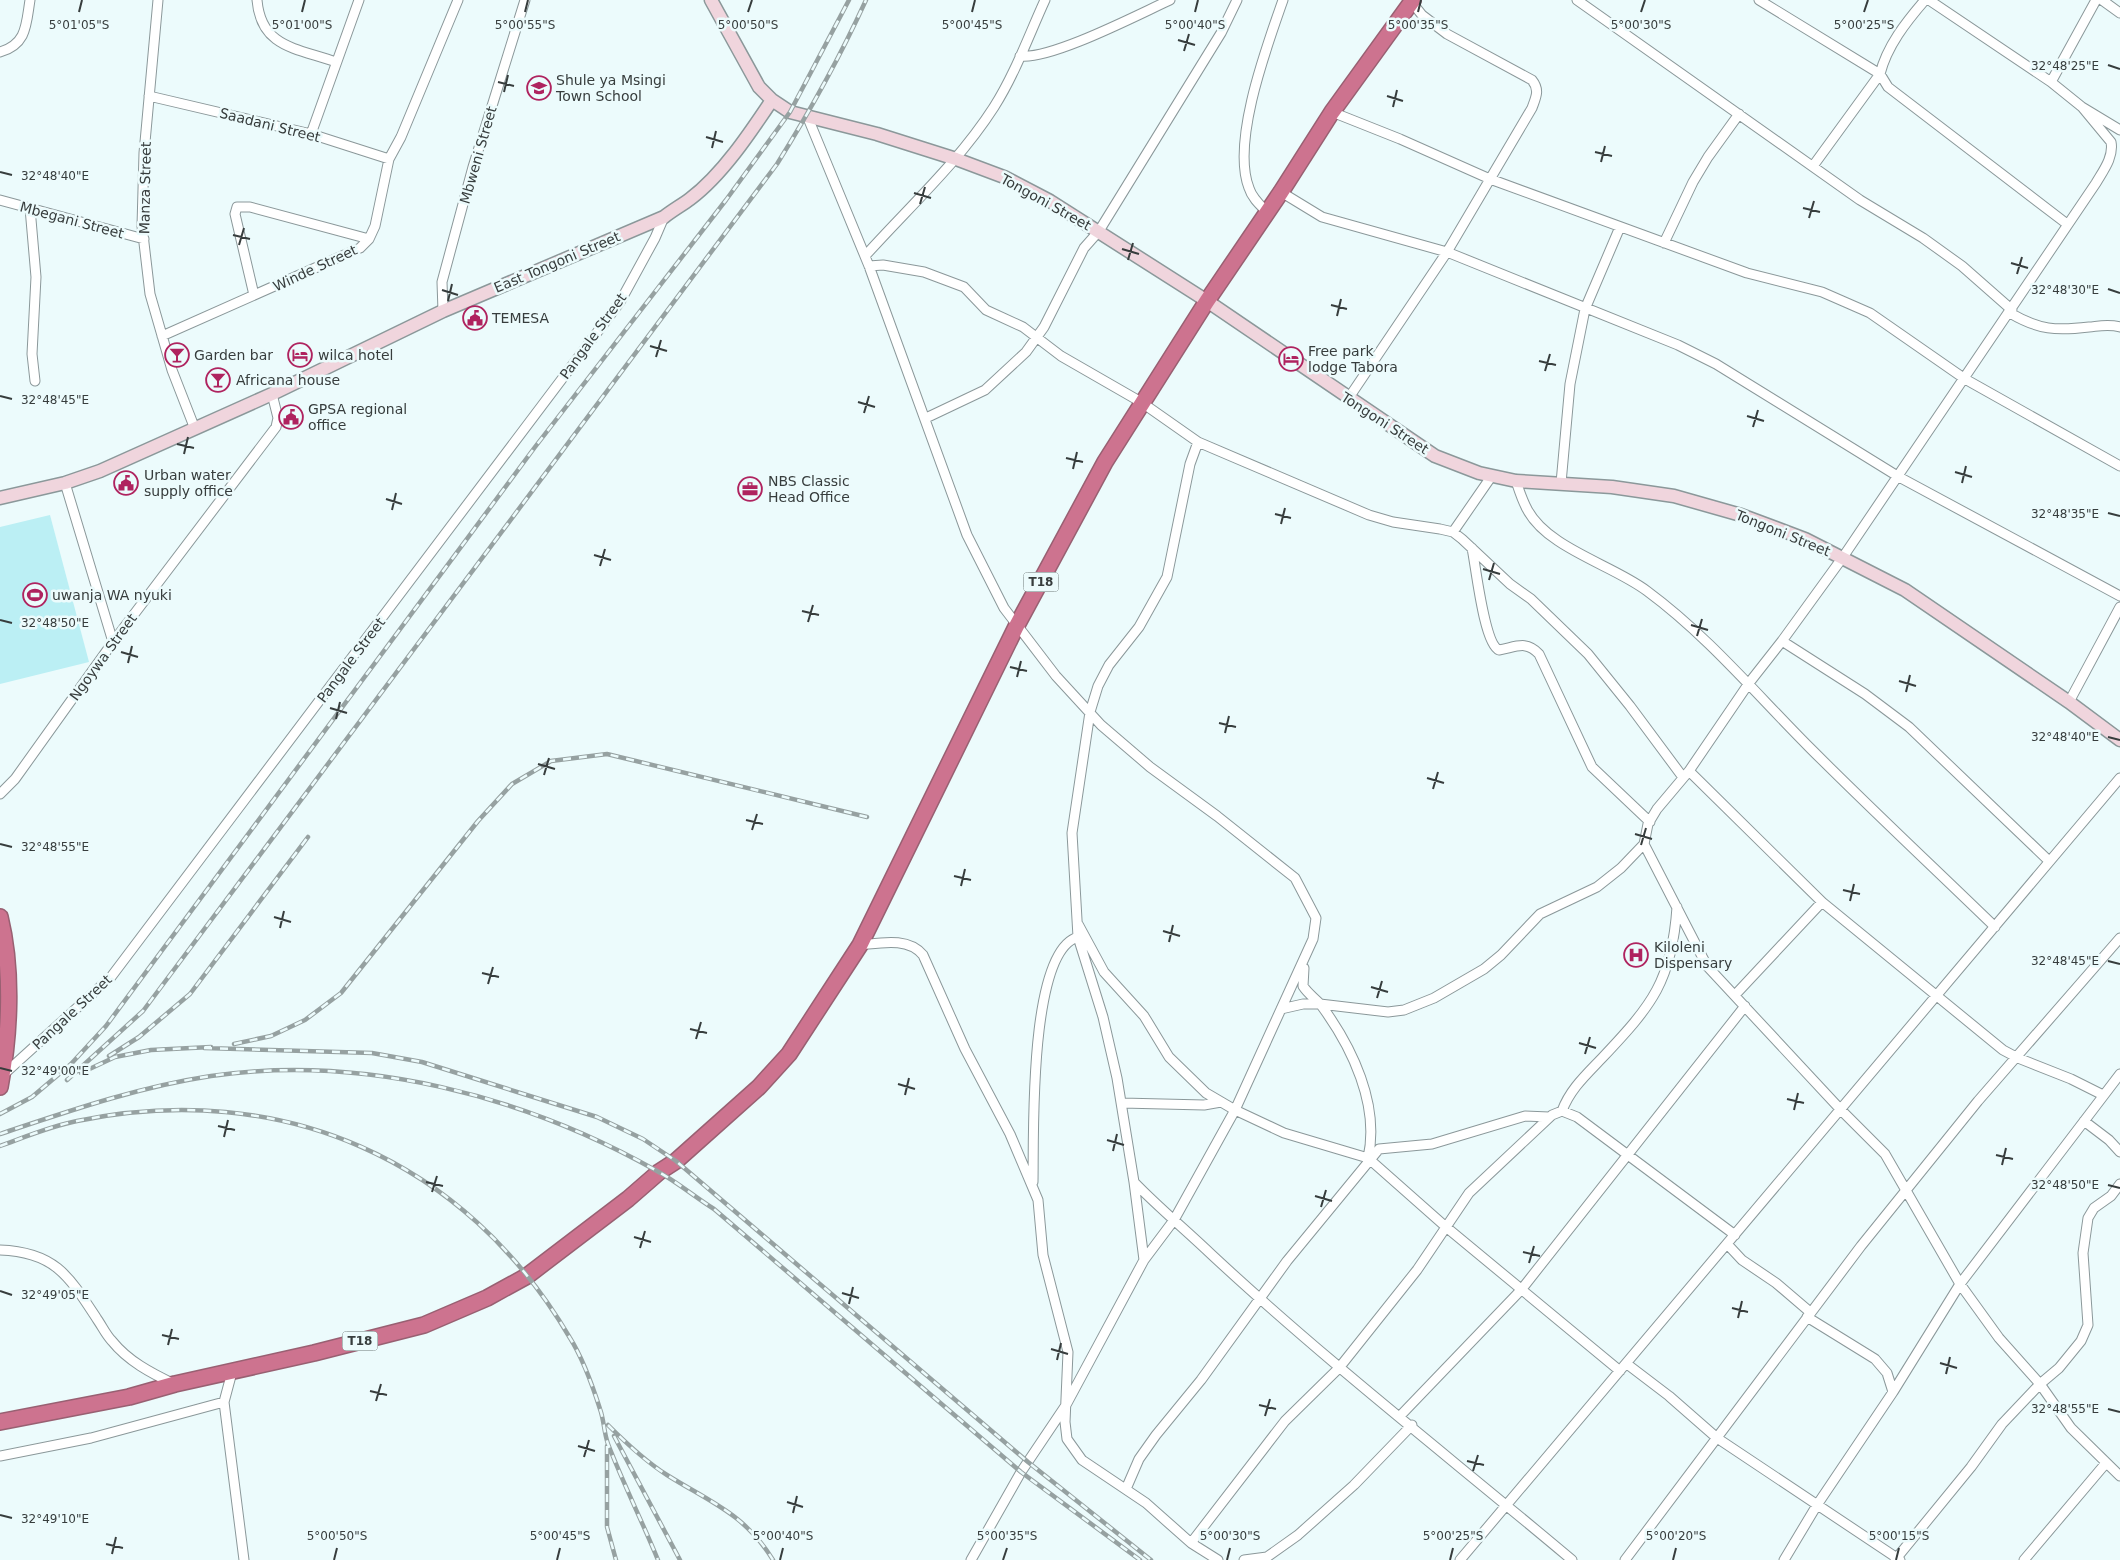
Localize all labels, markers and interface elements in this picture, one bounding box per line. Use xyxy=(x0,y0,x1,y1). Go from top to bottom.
text: 5°01'05"S xyxy=(49,18,109,32)
text: 5°01'00"S xyxy=(272,18,332,32)
text: 5°00'55"S xyxy=(495,18,555,32)
text: 5°00'50"S xyxy=(718,18,778,32)
text: 5°00'45"S xyxy=(942,18,1002,32)
text: 5°00'40"S xyxy=(1165,18,1225,32)
text: 5°00'35"S xyxy=(1388,18,1448,32)
text: 5°00'30"S xyxy=(1611,18,1671,32)
text: 5°00'25"S xyxy=(1834,18,1894,32)
text: 32°48'25"E xyxy=(2031,59,2099,73)
place label: Shule ya Msingi Town School xyxy=(555,72,666,104)
school or university icon: Shule ya Msingi Town School xyxy=(526,75,552,101)
street label: Mbweni Street xyxy=(456,104,500,206)
street label: Saadani Street xyxy=(218,105,323,145)
street label: Manza Street xyxy=(136,141,154,234)
text: 32°48'40"E xyxy=(21,169,89,183)
street label: Tongoni Street xyxy=(997,170,1094,234)
street label: Mbegani Street xyxy=(18,198,126,242)
street label: East Tongoni Street xyxy=(492,228,623,296)
street label: Winde Street xyxy=(270,241,360,294)
text: 32°48'30"E xyxy=(2031,283,2099,297)
street label: Pangale Street xyxy=(556,290,630,382)
public building icon: TEMESA xyxy=(462,305,488,331)
place label: TEMESA xyxy=(491,310,549,326)
bar icon: Garden bar xyxy=(164,342,190,368)
hotel icon: wilca hotel xyxy=(287,342,313,368)
place label: Free park lodge Tabora xyxy=(1308,343,1398,375)
hotel icon: Free park lodge Tabora xyxy=(1278,346,1304,372)
place label: Garden bar xyxy=(194,347,273,363)
place label: wilca hotel xyxy=(318,347,393,363)
bar icon: Africana house xyxy=(205,367,231,393)
place label: Africana house xyxy=(236,372,340,388)
street label: Tongoni Street xyxy=(1338,388,1432,457)
text: 32°48'45"E xyxy=(21,393,89,407)
place label: GPSA regional office xyxy=(308,401,407,433)
public building icon: GPSA regional office xyxy=(278,404,304,430)
place label: Urban water supply office xyxy=(144,467,233,499)
public building icon: Urban water supply office xyxy=(113,470,139,496)
place label: NBS Classic Head Office xyxy=(768,473,850,505)
office icon: NBS Classic Head Office xyxy=(737,476,763,502)
street label: Tongoni Street xyxy=(1732,506,1833,559)
text: 32°48'35"E xyxy=(2031,507,2099,521)
road number: T18 xyxy=(1024,572,1058,592)
sports icon: uwanja WA nyuki xyxy=(22,582,48,608)
place label: uwanja WA nyuki xyxy=(52,587,172,603)
street label: Ngoywa Street xyxy=(66,610,140,703)
street label: Pangale Street xyxy=(314,614,388,706)
text: 32°48'50"E xyxy=(21,616,89,630)
text: 32°48'40"E xyxy=(2031,730,2099,744)
text: 32°48'55"E xyxy=(21,840,89,854)
place label: Kiloleni Dispensary xyxy=(1654,939,1732,971)
hospital icon: Kiloleni Dispensary xyxy=(1623,942,1649,968)
text: 32°48'45"E xyxy=(2031,954,2099,968)
street label: Pangale Street xyxy=(29,971,115,1053)
text: 32°49'00"E xyxy=(21,1064,89,1078)
text: 32°48'50"E xyxy=(2031,1178,2099,1192)
text: 32°49'05"E xyxy=(21,1288,89,1302)
road number: T18 xyxy=(342,1332,378,1350)
text: 32°48'55"E xyxy=(2031,1402,2099,1416)
text: 32°49'10"E xyxy=(21,1512,89,1526)
text: 5°00'50"S xyxy=(307,1529,367,1543)
text: 5°00'45"S xyxy=(530,1529,590,1543)
text: 5°00'40"S xyxy=(753,1529,813,1543)
text: 5°00'35"S xyxy=(977,1529,1037,1543)
text: 5°00'30"S xyxy=(1200,1529,1260,1543)
text: 5°00'25"S xyxy=(1423,1529,1483,1543)
text: 5°00'20"S xyxy=(1646,1529,1706,1543)
text: 5°00'15"S xyxy=(1869,1529,1929,1543)

